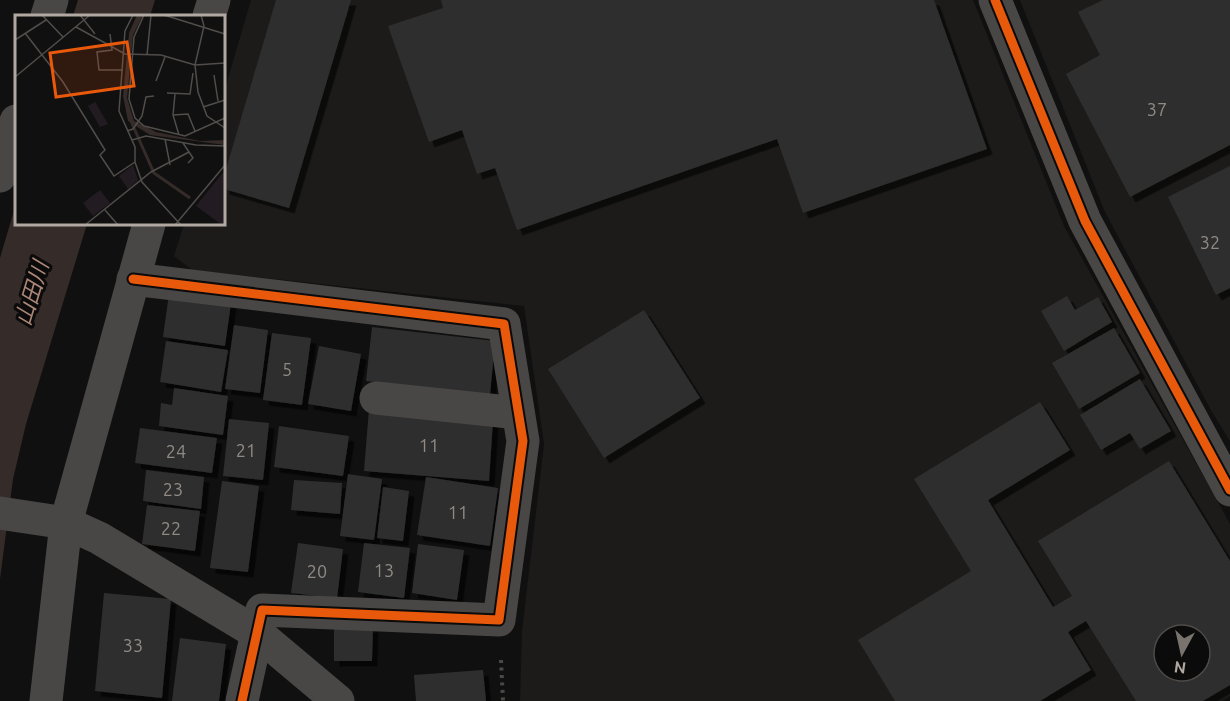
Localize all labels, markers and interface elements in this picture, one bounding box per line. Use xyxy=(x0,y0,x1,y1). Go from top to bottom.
inset map xyxy=(15,15,225,225)
house number: 37 xyxy=(1147,99,1167,119)
house number: 32 xyxy=(1200,232,1220,252)
water label: 山田川 xyxy=(9,256,53,328)
house number: 5 xyxy=(282,359,292,379)
house number: 11 xyxy=(419,435,439,455)
house number: 21 xyxy=(236,440,256,460)
house number: 24 xyxy=(166,441,186,461)
house number: 23 xyxy=(163,479,183,499)
house number: 11 xyxy=(448,502,468,522)
house number: 22 xyxy=(161,518,181,538)
house number: 13 xyxy=(374,560,394,580)
house number: 20 xyxy=(307,561,327,581)
north arrow xyxy=(1152,623,1212,683)
house number: 33 xyxy=(123,635,143,655)
text: N xyxy=(1173,658,1187,678)

